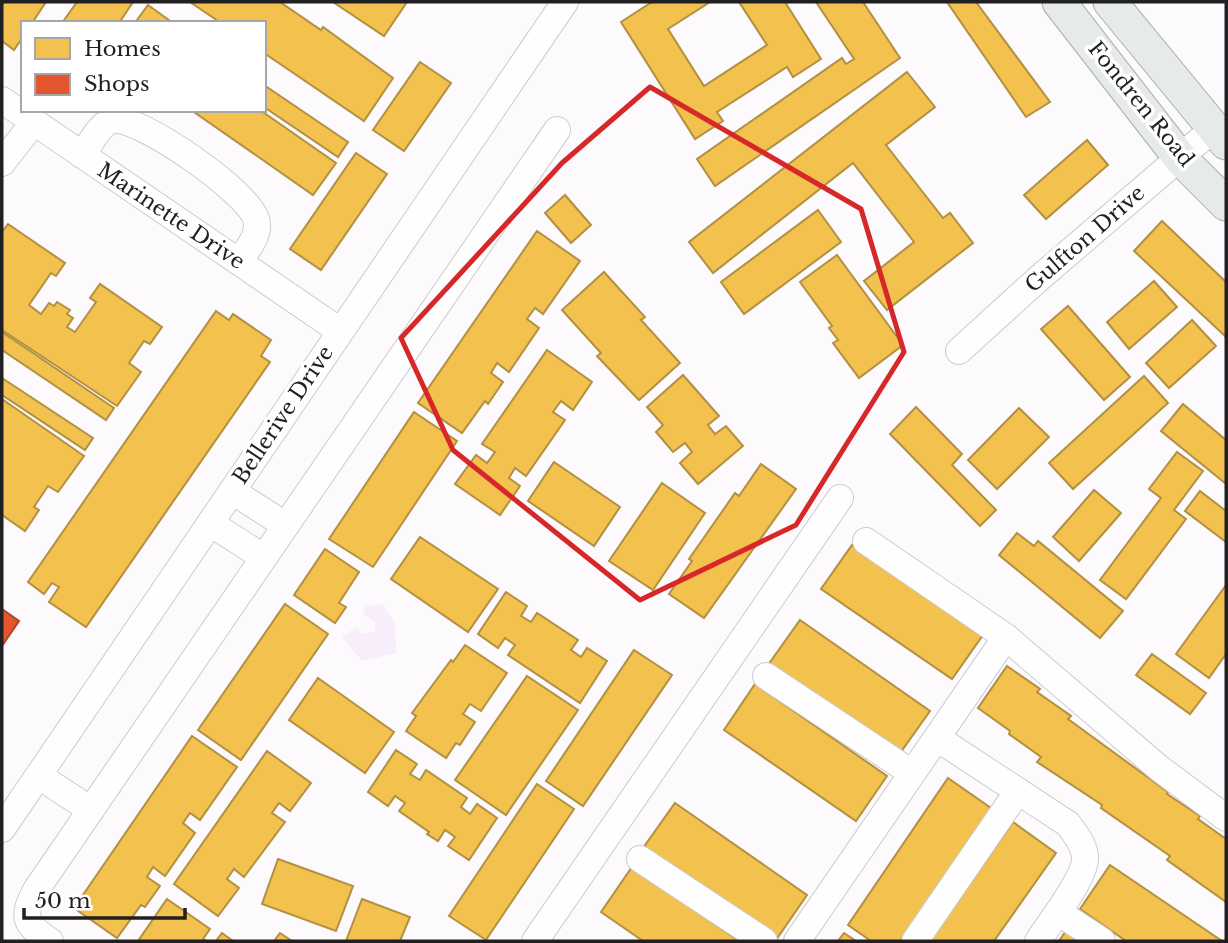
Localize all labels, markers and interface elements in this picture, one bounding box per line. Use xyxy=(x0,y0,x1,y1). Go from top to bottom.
legend xyxy=(21,21,266,112)
text: Homes xyxy=(84,36,161,62)
street label: Fondren Road xyxy=(1083,36,1199,172)
text: Shops xyxy=(84,71,150,97)
street label: Marinette Drive xyxy=(92,157,250,275)
street label: Gulfton Drive xyxy=(1020,180,1150,298)
street label: Bellerive Drive xyxy=(227,341,339,489)
scale bar xyxy=(24,876,186,920)
text: 50 m xyxy=(35,888,91,914)

